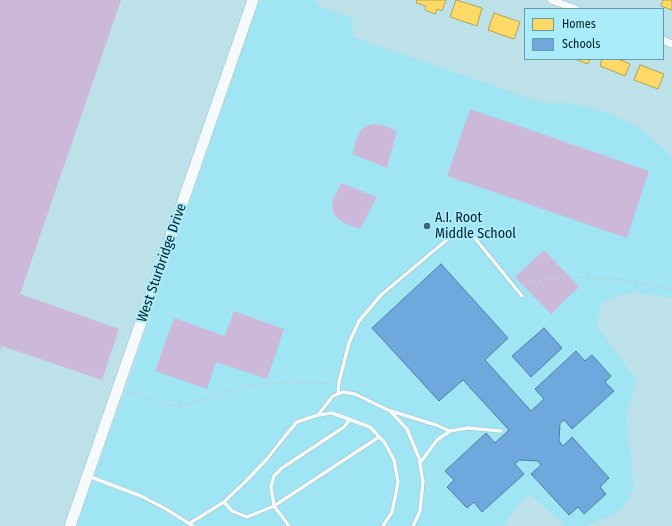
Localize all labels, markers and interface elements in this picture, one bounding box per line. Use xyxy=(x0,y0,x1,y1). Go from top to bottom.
legend xyxy=(524,8,664,60)
text: Homes xyxy=(562,17,596,31)
text: Schools xyxy=(562,37,600,51)
street label: West Sturbridge Drive xyxy=(134,201,190,325)
place label: A.I. Root Middle School xyxy=(435,210,516,242)
marker: A.I. Root Middle School xyxy=(422,221,432,231)

